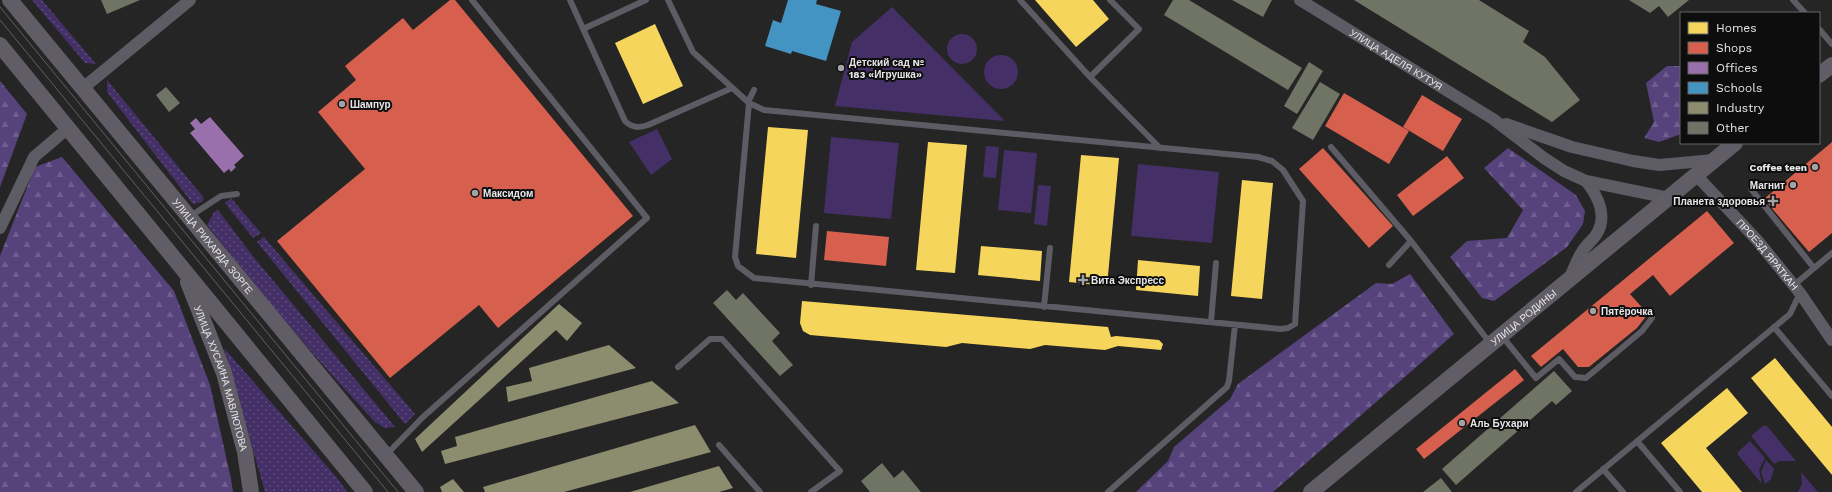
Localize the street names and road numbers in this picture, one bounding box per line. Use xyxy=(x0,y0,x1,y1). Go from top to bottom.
street label: УЛИЦА АДЕЛЯ КУТУЯ xyxy=(1348,27,1445,92)
street label: УЛИЦА РИХАРДА ЗОРГЕ xyxy=(171,196,256,296)
street label: ПРОЕЗД ЯРАТКАН xyxy=(1735,217,1801,292)
street label: УЛИЦА РОДИНЫ xyxy=(1488,287,1558,347)
street label: УЛИЦА ХУСАИНА МАВЛЮТОВА xyxy=(192,304,250,453)

